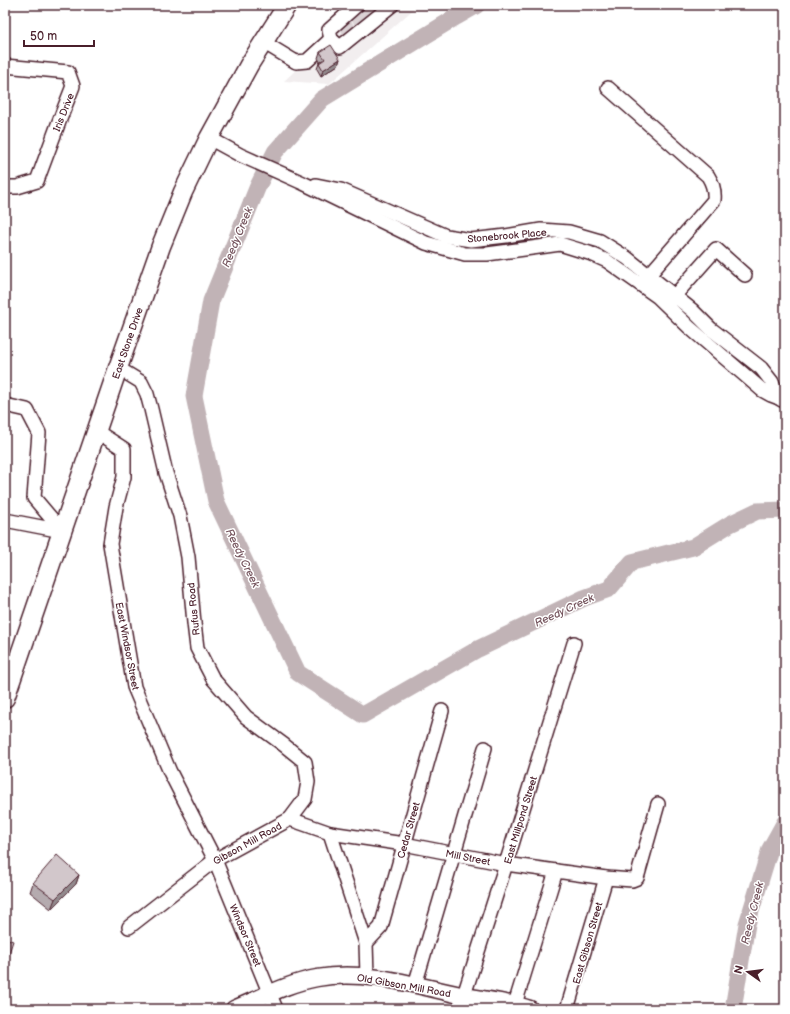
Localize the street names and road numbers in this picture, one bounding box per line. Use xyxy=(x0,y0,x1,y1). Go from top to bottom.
street label: Iris Drive xyxy=(51,91,77,133)
street label: Stonebrook Place xyxy=(467,227,547,245)
street label: East Stone Drive xyxy=(110,306,146,381)
street label: Rufus Road xyxy=(185,582,203,636)
street label: East Windsor Street xyxy=(113,601,141,691)
street label: East Millpond Street xyxy=(502,775,540,866)
street label: Cedar Street xyxy=(395,801,423,860)
street label: Gibson Mill Road xyxy=(211,820,284,868)
street label: Mill Street xyxy=(444,848,491,868)
street label: East Gibson Street xyxy=(571,901,605,986)
street label: Windsor Street xyxy=(227,902,264,968)
street label: Old Gibson Mill Road xyxy=(356,972,452,1000)

